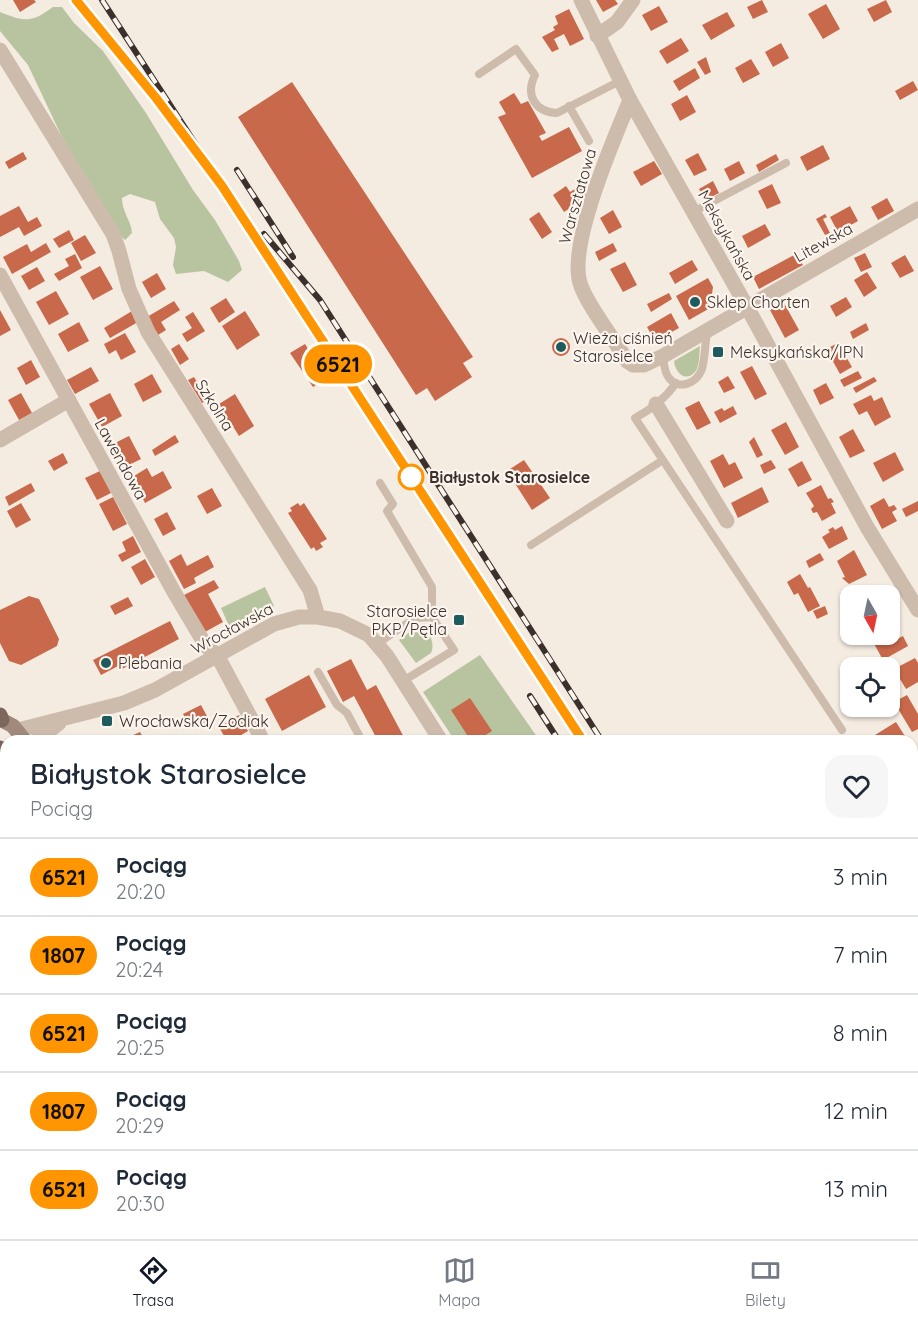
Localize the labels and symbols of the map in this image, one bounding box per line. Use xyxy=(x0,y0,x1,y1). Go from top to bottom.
street label: Warsztatowa xyxy=(554,146,600,246)
street label: Meksykańska xyxy=(694,186,760,284)
street label: Litewska xyxy=(790,218,856,266)
place label: Sklep Chorten xyxy=(707,292,810,312)
marker: Sklep Chorten xyxy=(688,295,702,309)
place label: Wieża ciśnień Starosielce xyxy=(573,328,673,366)
marker: Wieża ciśnień Starosielce xyxy=(554,340,568,354)
place label: Meksykańska/IPN xyxy=(730,342,864,362)
line badge: 6521 xyxy=(296,344,380,384)
marker: Meksykańska/IPN xyxy=(711,345,725,359)
street label: Szkolna xyxy=(191,375,239,435)
street label: Lawendowa xyxy=(91,415,151,503)
marker: Białystok Starosielce xyxy=(398,464,424,490)
place label: Białystok Starosielce xyxy=(429,467,590,487)
north arrow xyxy=(840,585,900,645)
street label: Wrocławska xyxy=(188,598,276,658)
place label: Starosielce PKP/Pętla xyxy=(367,601,447,639)
marker: Starosielce PKP/Pętla xyxy=(452,613,466,627)
place label: Plebania xyxy=(118,653,182,673)
marker: Plebania xyxy=(99,656,113,670)
place label: Wrocławska/Zodiak xyxy=(119,711,269,731)
marker: Wrocławska/Zodiak xyxy=(100,714,114,728)

